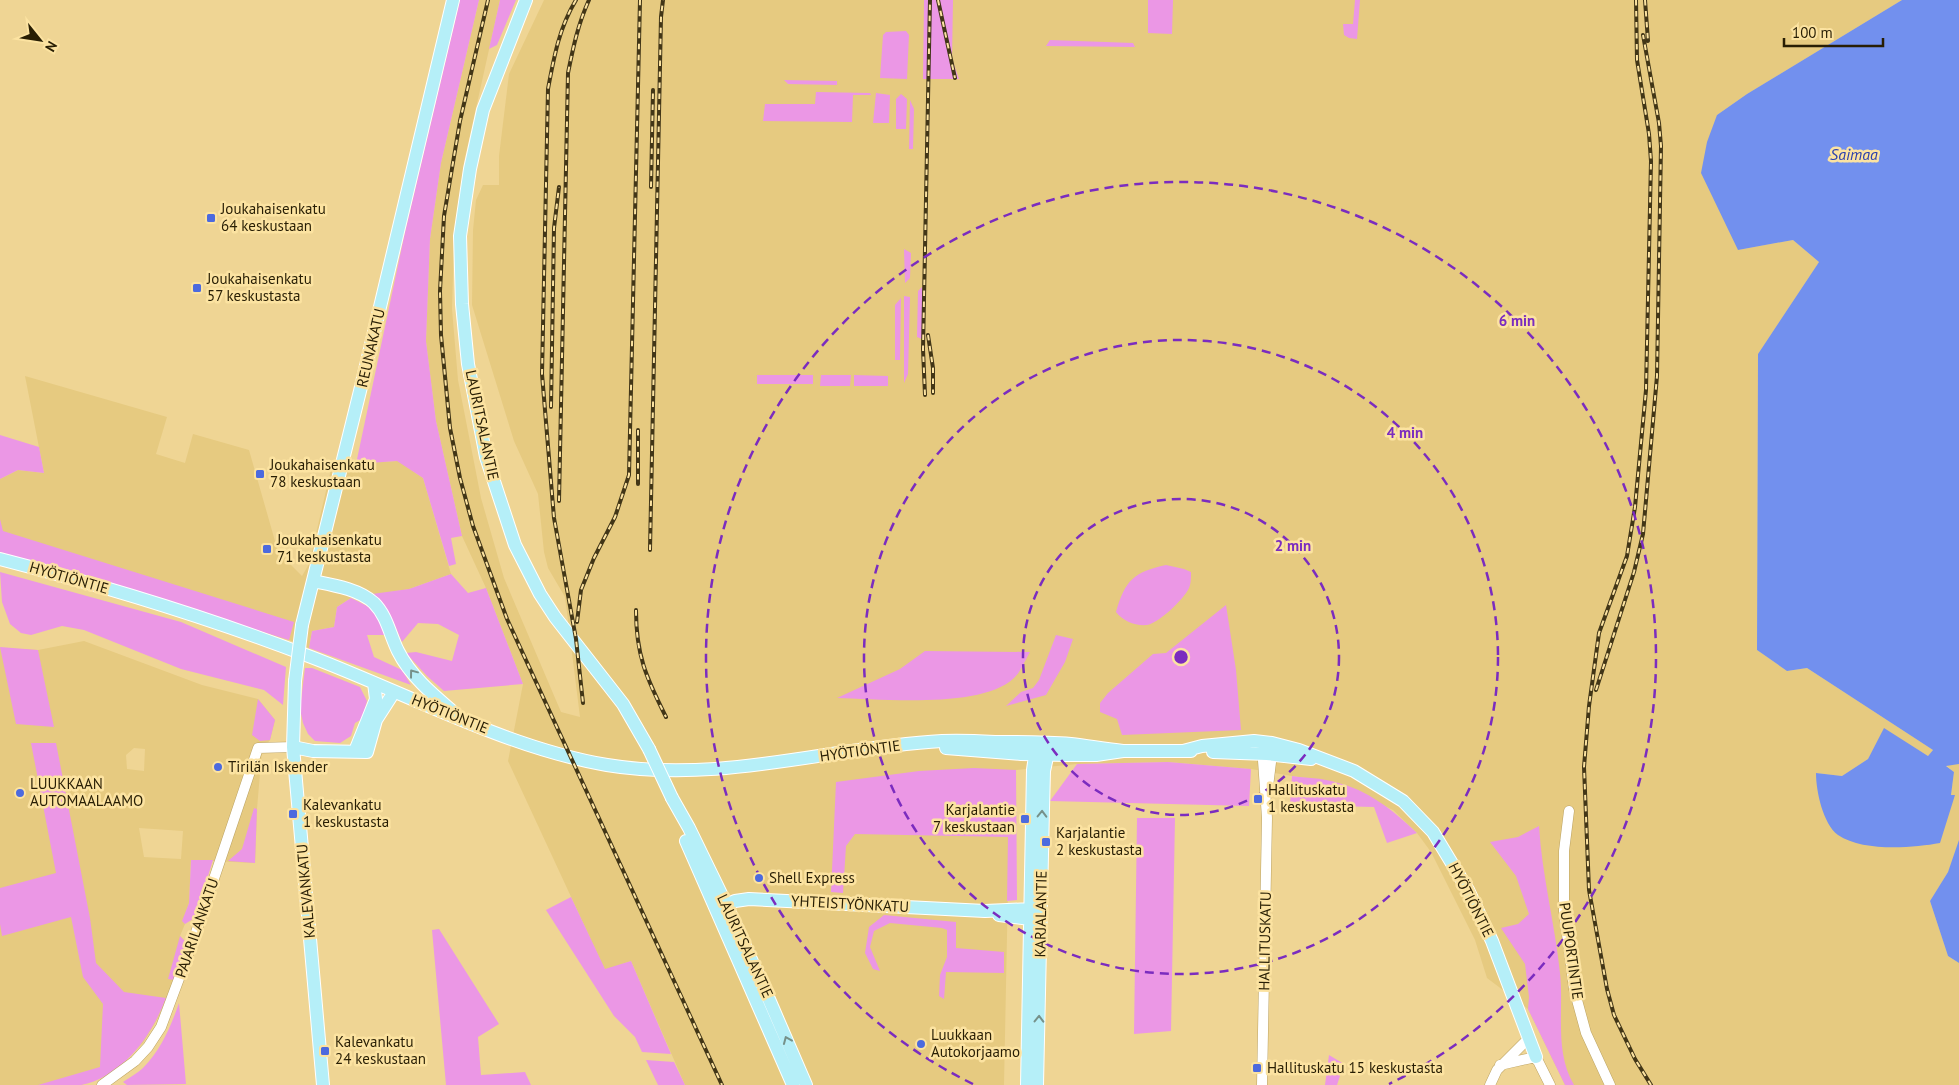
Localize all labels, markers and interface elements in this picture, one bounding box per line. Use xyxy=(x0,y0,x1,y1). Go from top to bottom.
north arrow xyxy=(15,15,65,65)
scale bar xyxy=(1784,15,1883,47)
text: 100 m xyxy=(1792,23,1833,42)
text: N xyxy=(41,38,61,55)
water label: Saimaa xyxy=(1830,144,1878,164)
place label: Joukahaisenkatu 64 keskustaan xyxy=(220,199,326,235)
marker: Joukahaisenkatu 64 keskustaan xyxy=(205,212,217,224)
place label: Joukahaisenkatu 57 keskustasta xyxy=(206,269,312,305)
marker: Joukahaisenkatu 57 keskustasta xyxy=(191,282,203,294)
street label: REUNAKATU xyxy=(352,307,389,389)
text: 6 min xyxy=(1499,311,1535,330)
street label: LAURITSALANTIE xyxy=(462,368,503,482)
text: 4 min xyxy=(1387,423,1423,442)
place label: Joukahaisenkatu 78 keskustaan xyxy=(269,455,375,491)
marker: Joukahaisenkatu 78 keskustaan xyxy=(254,468,266,480)
place label: Joukahaisenkatu 71 keskustasta xyxy=(276,530,382,566)
text: 2 min xyxy=(1275,536,1311,555)
marker: Joukahaisenkatu 71 keskustasta xyxy=(261,543,273,555)
street label: HYÖTIÖNTIE xyxy=(28,557,111,598)
centre of rings xyxy=(1172,648,1190,666)
one-way arrow xyxy=(410,669,419,679)
street label: HYÖTIÖNTIE xyxy=(409,690,491,738)
street label: HYÖTIÖNTIE xyxy=(818,735,901,766)
place label: Tirilän Iskender xyxy=(228,757,328,776)
marker: Tirilän Iskender xyxy=(212,761,224,773)
place label: LUUKKAAN AUTOMAALAAMO xyxy=(30,774,143,810)
place label: Hallituskatu 1 keskustasta xyxy=(1268,780,1354,816)
marker: LUUKKAAN AUTOMAALAAMO xyxy=(14,787,26,799)
marker: Hallituskatu 1 keskustasta xyxy=(1252,793,1264,805)
place label: Kalevankatu 1 keskustasta xyxy=(303,795,389,831)
place label: Karjalantie 7 keskustaan xyxy=(933,800,1015,836)
marker: Kalevankatu 1 keskustasta xyxy=(287,808,299,820)
one-way arrow xyxy=(1037,810,1048,818)
marker: Karjalantie 7 keskustaan xyxy=(1019,813,1031,825)
place label: Karjalantie 2 keskustasta xyxy=(1056,823,1142,859)
marker: Karjalantie 2 keskustasta xyxy=(1040,836,1052,848)
street label: KALEVANKATU xyxy=(292,843,319,939)
street label: HYÖTIÖNTIE xyxy=(1445,859,1498,940)
place label: Shell Express xyxy=(769,868,855,887)
street label: KARJALANTIE xyxy=(1030,870,1051,958)
marker: Shell Express xyxy=(753,872,765,884)
street label: PAJARILANKATU xyxy=(171,876,222,980)
street label: LAURITSALANTIE xyxy=(713,891,778,1001)
street label: YHTEISTYÖNKATU xyxy=(791,891,909,916)
street label: HALLITUSKATU xyxy=(1254,891,1275,991)
street label: PUUPORTINTIE xyxy=(1555,901,1588,1001)
one-way arrow xyxy=(1033,1015,1044,1023)
place label: Luukkaan Autokorjaamo xyxy=(931,1025,1020,1061)
place label: Kalevankatu 24 keskustaan xyxy=(335,1032,426,1068)
one-way arrow xyxy=(782,1036,793,1045)
marker: Luukkaan Autokorjaamo xyxy=(915,1038,927,1050)
marker: Kalevankatu 24 keskustaan xyxy=(319,1045,331,1057)
place label: Hallituskatu 15 keskustasta xyxy=(1267,1058,1443,1077)
marker: Hallituskatu 15 keskustasta xyxy=(1251,1062,1263,1074)

